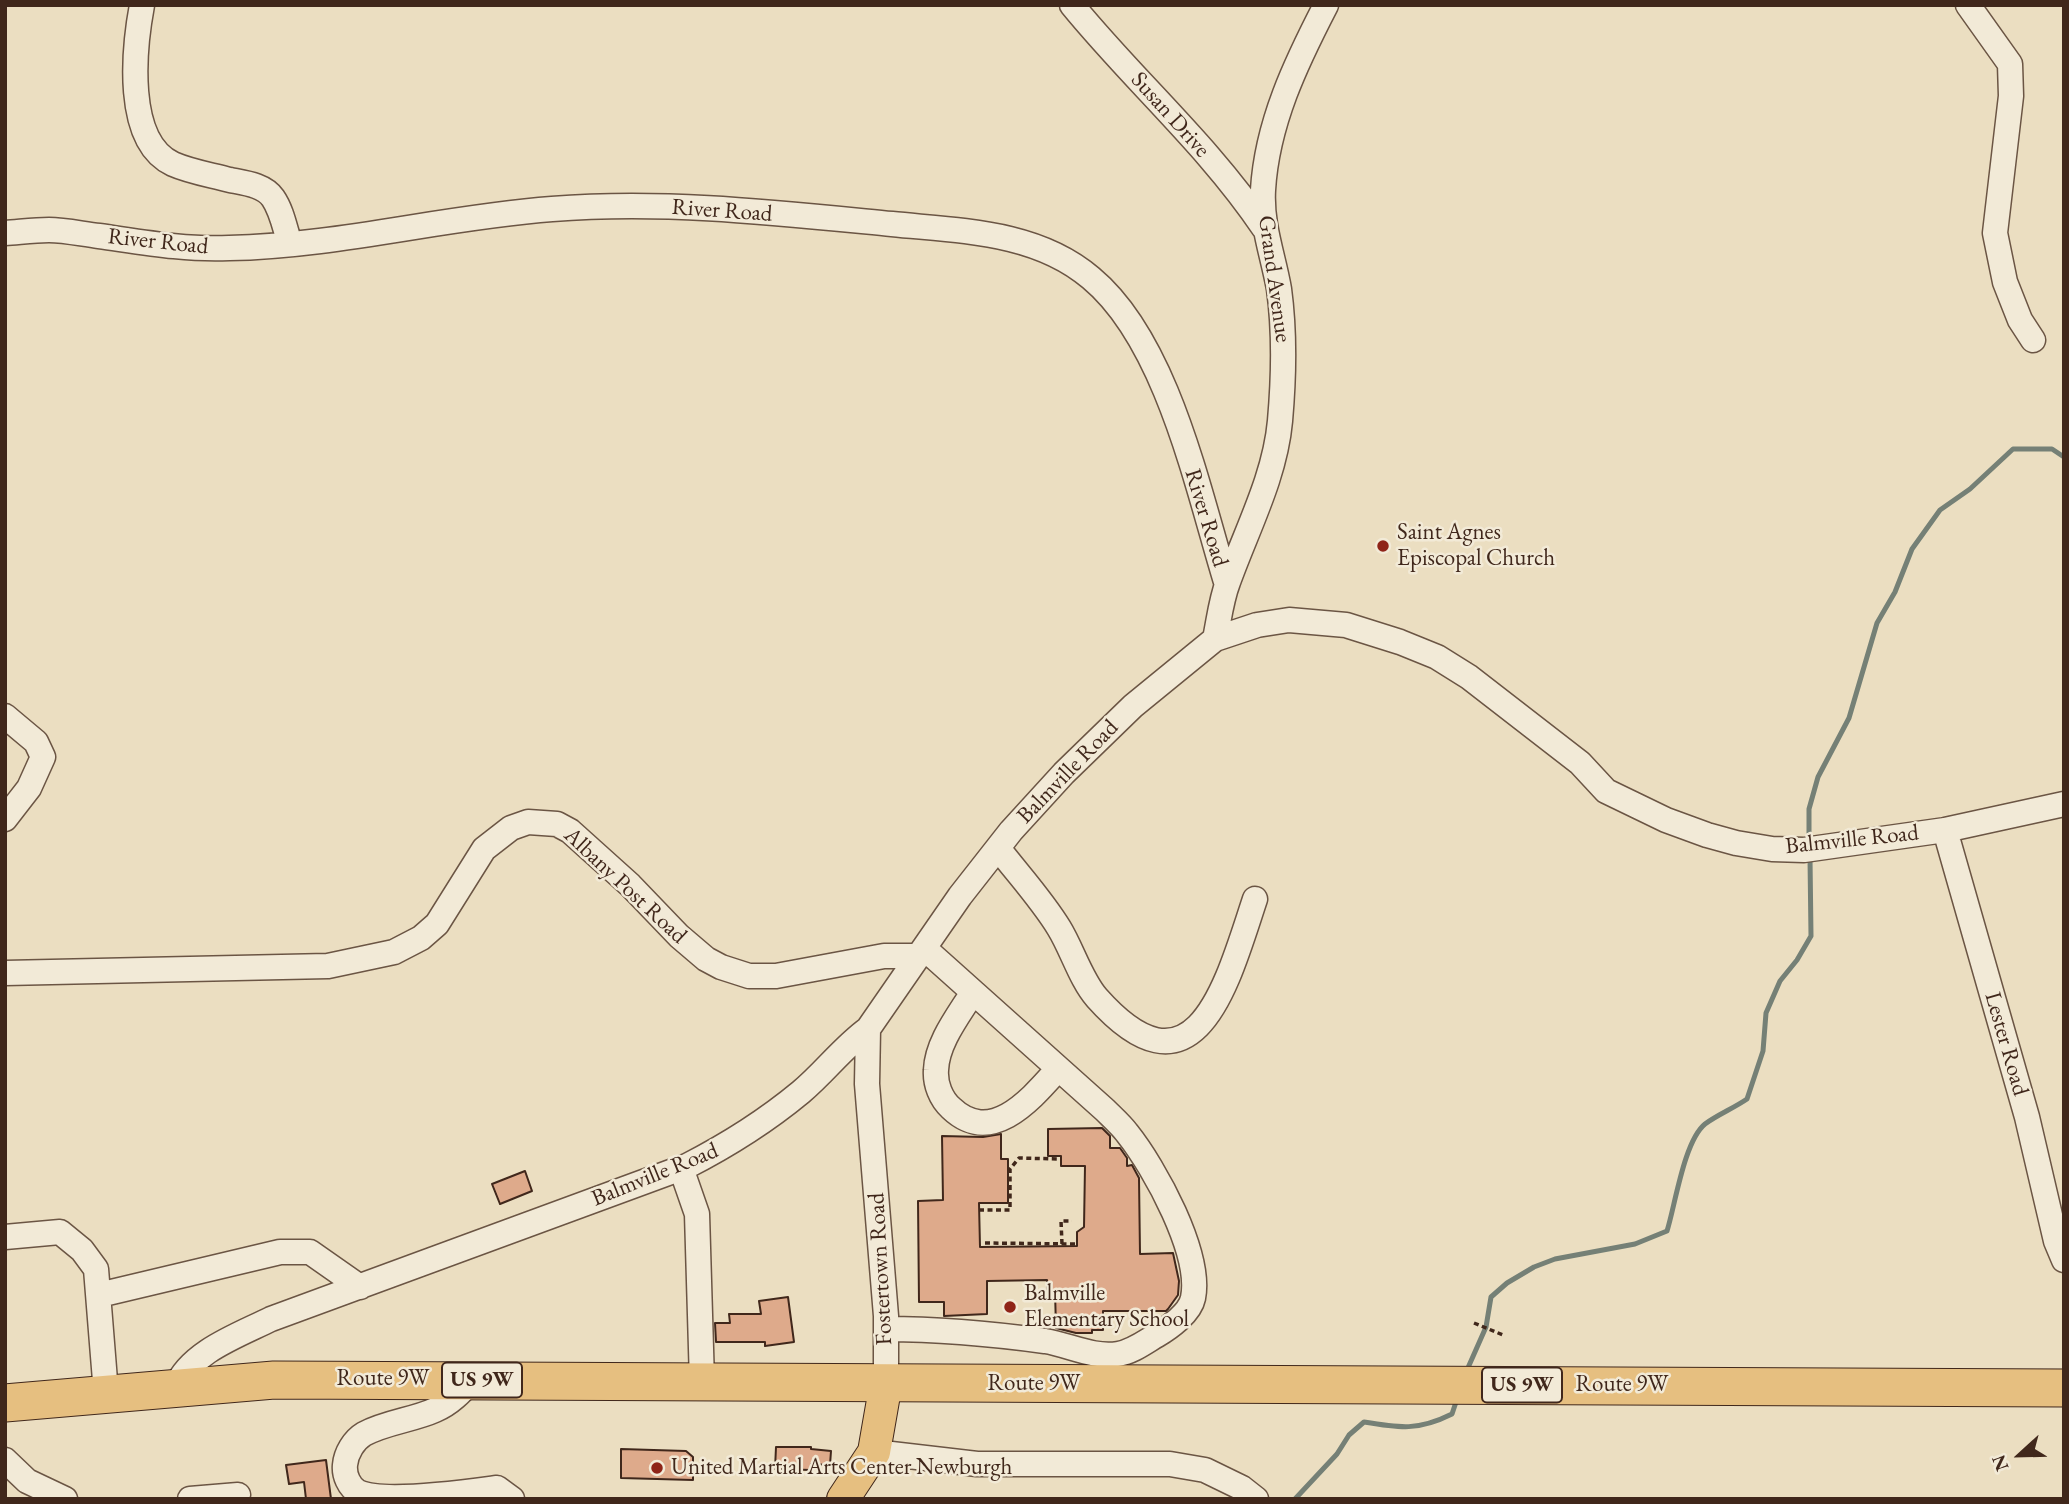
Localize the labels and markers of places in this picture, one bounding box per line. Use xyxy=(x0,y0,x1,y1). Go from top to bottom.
place label: Saint Agnes Episcopal Church xyxy=(1397,519,1555,573)
marker: Saint Agnes Episcopal Church xyxy=(1375,538,1391,554)
place label: Balmville Elementary School xyxy=(1024,1280,1189,1334)
marker: Balmville Elementary School xyxy=(1002,1299,1018,1315)
place label: United Martial Arts Center Newburgh xyxy=(671,1454,1012,1482)
marker: United Martial Arts Center Newburgh xyxy=(649,1460,665,1476)

